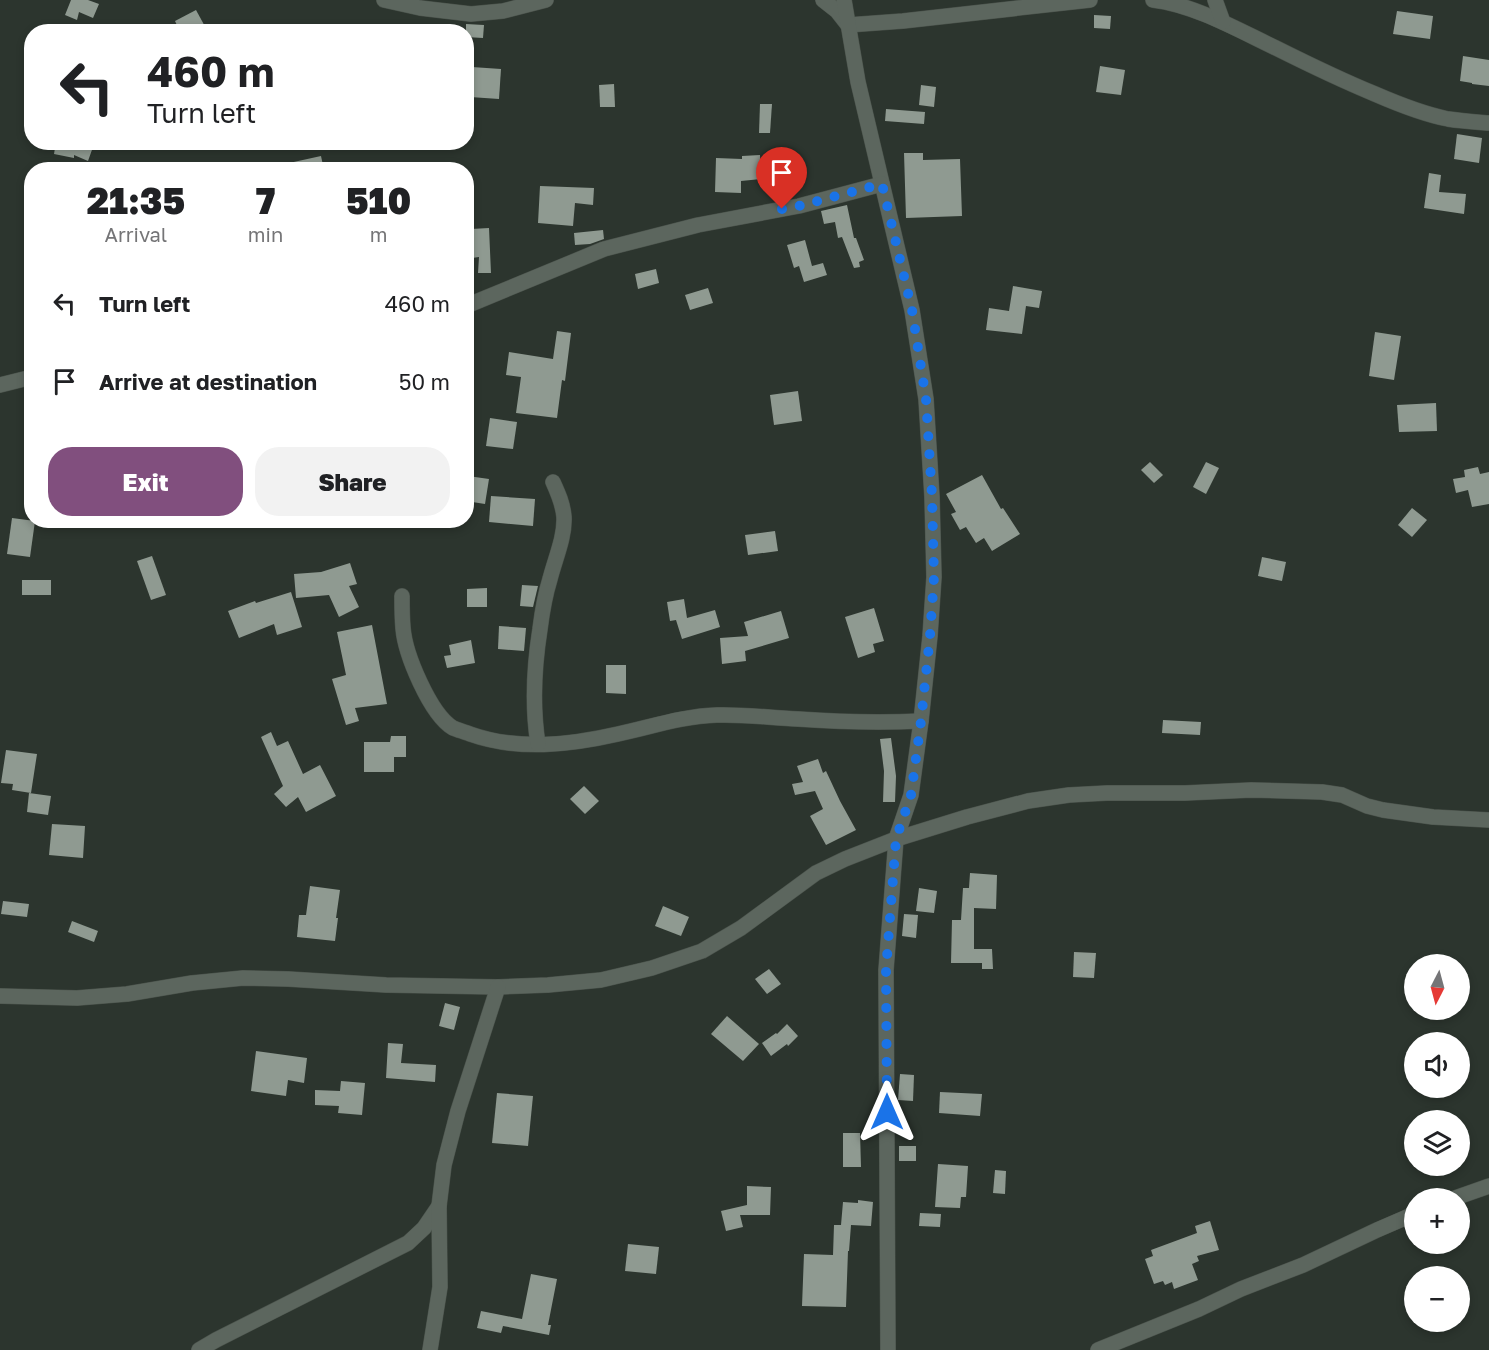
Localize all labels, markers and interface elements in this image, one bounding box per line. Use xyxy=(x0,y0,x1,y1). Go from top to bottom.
text: 460 m xyxy=(147,46,274,96)
icon: left xyxy=(48,48,126,126)
text: Turn left xyxy=(147,97,256,129)
pin xyxy=(756,147,807,209)
icon: arrive xyxy=(765,156,798,189)
text: 21:35 xyxy=(87,179,185,222)
text: 7 xyxy=(256,179,275,222)
text: 510 xyxy=(346,179,411,222)
text: Arrival xyxy=(105,222,167,246)
text: min xyxy=(248,222,283,246)
text: m xyxy=(370,222,387,246)
icon: left xyxy=(48,287,81,320)
text: Turn left xyxy=(99,290,190,317)
text: 460 m xyxy=(385,290,450,317)
icon: arrive xyxy=(48,365,81,398)
text: Arrive at destination xyxy=(99,368,317,395)
text: 50 m xyxy=(399,368,450,395)
button: Exit xyxy=(48,447,243,516)
button: Share xyxy=(255,447,450,516)
north arrow xyxy=(1404,954,1470,1020)
map controls xyxy=(1404,954,1470,1332)
button: sound xyxy=(1404,1032,1470,1098)
position arrow xyxy=(855,1080,919,1144)
button: layers xyxy=(1404,1110,1470,1176)
button: + xyxy=(1404,1188,1470,1254)
button: − xyxy=(1404,1266,1470,1332)

